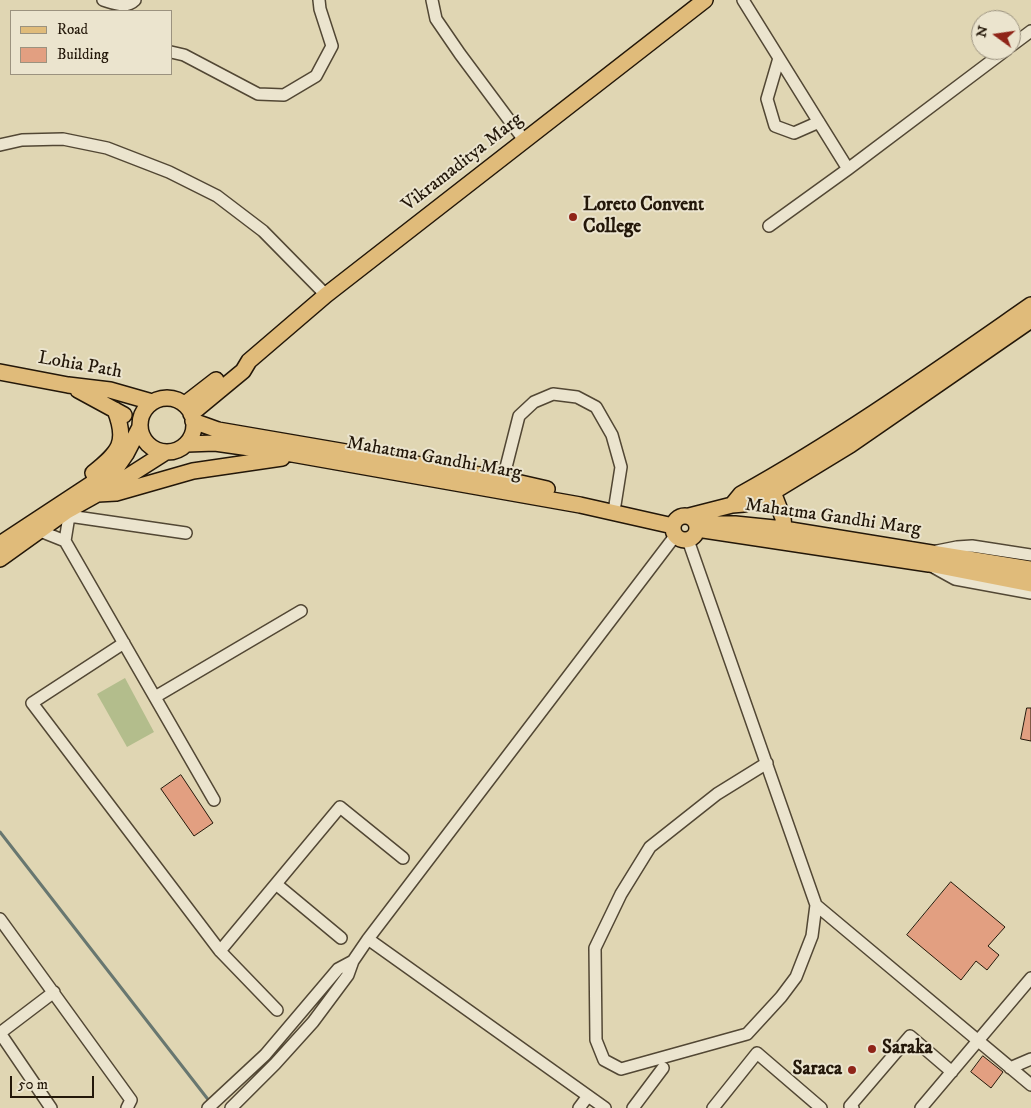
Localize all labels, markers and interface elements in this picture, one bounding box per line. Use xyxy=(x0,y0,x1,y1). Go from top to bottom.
legend xyxy=(10,10,172,75)
north arrow xyxy=(971,10,1021,60)
text: Road xyxy=(57,20,88,39)
text: N xyxy=(972,24,993,39)
text: Building xyxy=(57,45,109,64)
street label: Vikramaditya Marg xyxy=(398,109,528,217)
place label: Loreto Convent College xyxy=(583,195,704,239)
marker: Loreto Convent College xyxy=(567,211,579,223)
street label: Lohia Path xyxy=(36,347,124,385)
street label: Mahatma Gandhi Marg xyxy=(345,432,523,486)
street label: Mahatma Gandhi Marg xyxy=(744,494,922,542)
place label: Saraka xyxy=(882,1038,933,1060)
marker: Saraka xyxy=(866,1043,878,1055)
place label: Saraca xyxy=(793,1059,842,1081)
marker: Saraca xyxy=(846,1064,858,1076)
scale bar xyxy=(12,1066,96,1098)
text: 50 m xyxy=(18,1075,48,1094)

